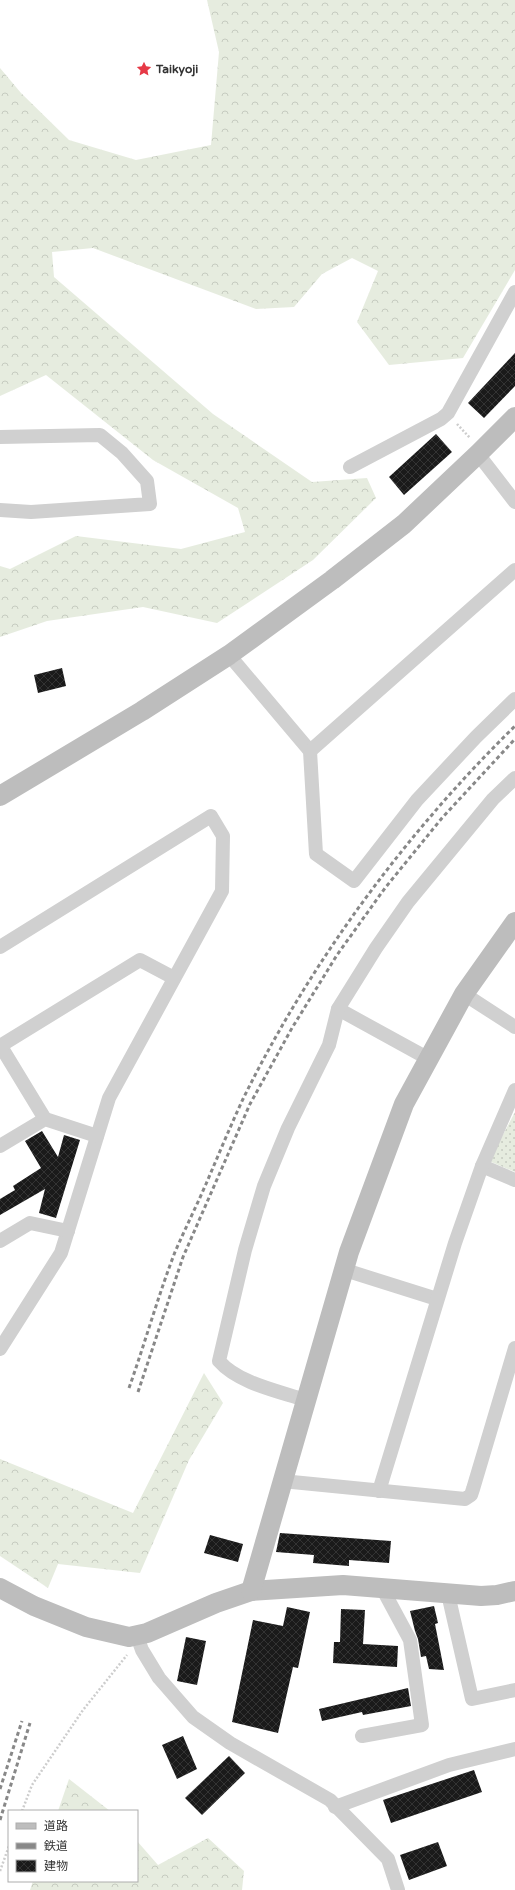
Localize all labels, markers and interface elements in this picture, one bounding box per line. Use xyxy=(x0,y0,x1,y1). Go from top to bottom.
place icon: Taikyoji xyxy=(135,60,153,78)
place label: Taikyoji xyxy=(155,62,198,77)
legend xyxy=(8,1810,138,1882)
text: 道路 xyxy=(44,1819,68,1833)
text: 鉄道 xyxy=(44,1839,68,1853)
text: 建物 xyxy=(44,1859,68,1873)

